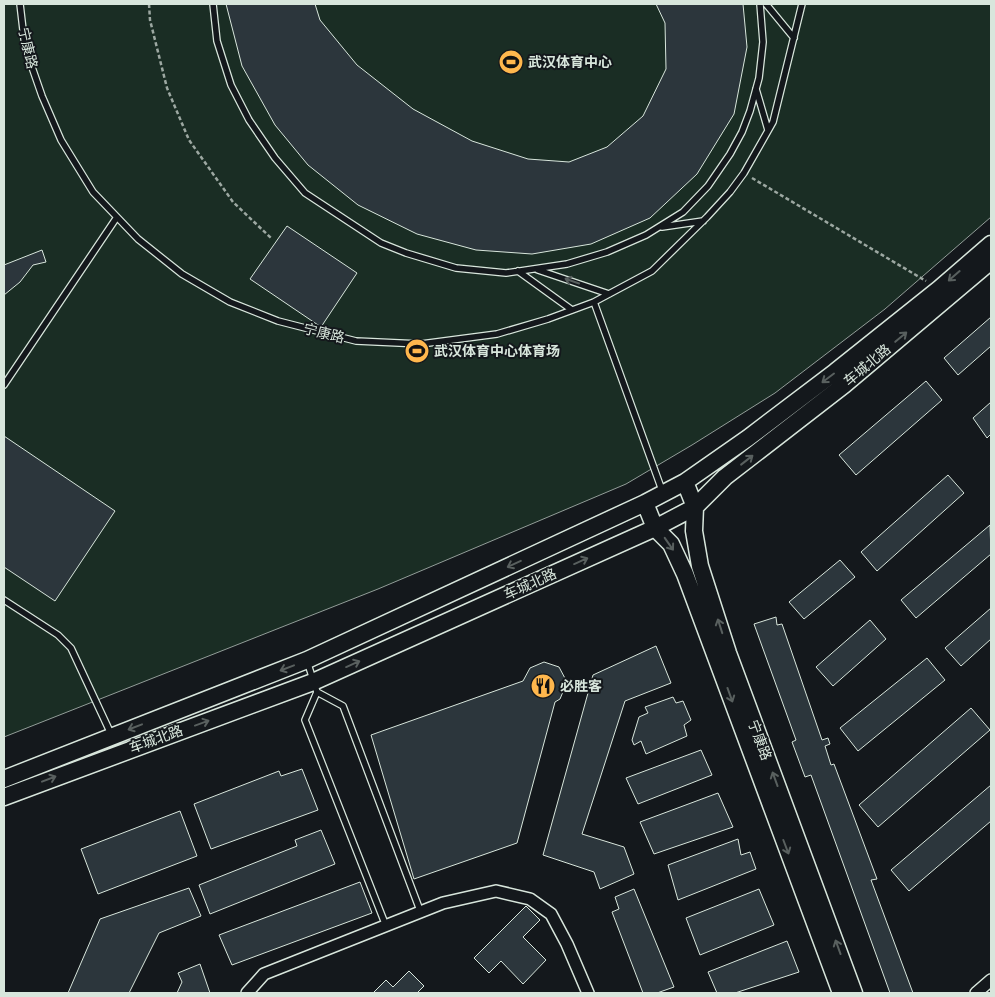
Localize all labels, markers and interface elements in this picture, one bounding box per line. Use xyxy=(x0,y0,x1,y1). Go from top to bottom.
street label: 宁康路 xyxy=(15,26,41,70)
sports icon: 武汉体育中心 xyxy=(498,49,524,75)
place label: 武汉体育中心 xyxy=(528,54,612,70)
one-way arrow xyxy=(948,270,961,282)
one-way arrow xyxy=(564,276,580,286)
street label: 宁康路 xyxy=(302,320,346,346)
one-way arrow xyxy=(894,331,907,342)
sports icon: 武汉体育中心体育场 xyxy=(404,338,430,364)
street label: 车城北路 xyxy=(840,341,894,389)
place label: 武汉体育中心体育场 xyxy=(434,343,560,359)
one-way arrow xyxy=(822,372,835,383)
one-way arrow xyxy=(740,455,753,466)
one-way arrow xyxy=(664,537,674,551)
one-way arrow xyxy=(573,556,588,566)
one-way arrow xyxy=(507,559,522,569)
street label: 车城北路 xyxy=(501,565,559,603)
one-way arrow xyxy=(714,618,724,634)
one-way arrow xyxy=(345,659,360,668)
one-way arrow xyxy=(280,664,295,673)
restaurant icon: 必胜客 xyxy=(530,673,556,699)
place label: 必胜客 xyxy=(560,678,602,694)
one-way arrow xyxy=(726,686,735,702)
one-way arrow xyxy=(193,718,209,727)
street label: 宁康路 xyxy=(745,718,775,762)
street label: 车城北路 xyxy=(127,722,185,756)
one-way arrow xyxy=(128,723,143,732)
one-way arrow xyxy=(770,772,779,787)
one-way arrow xyxy=(41,774,56,783)
one-way arrow xyxy=(782,839,791,854)
one-way arrow xyxy=(833,940,842,956)

